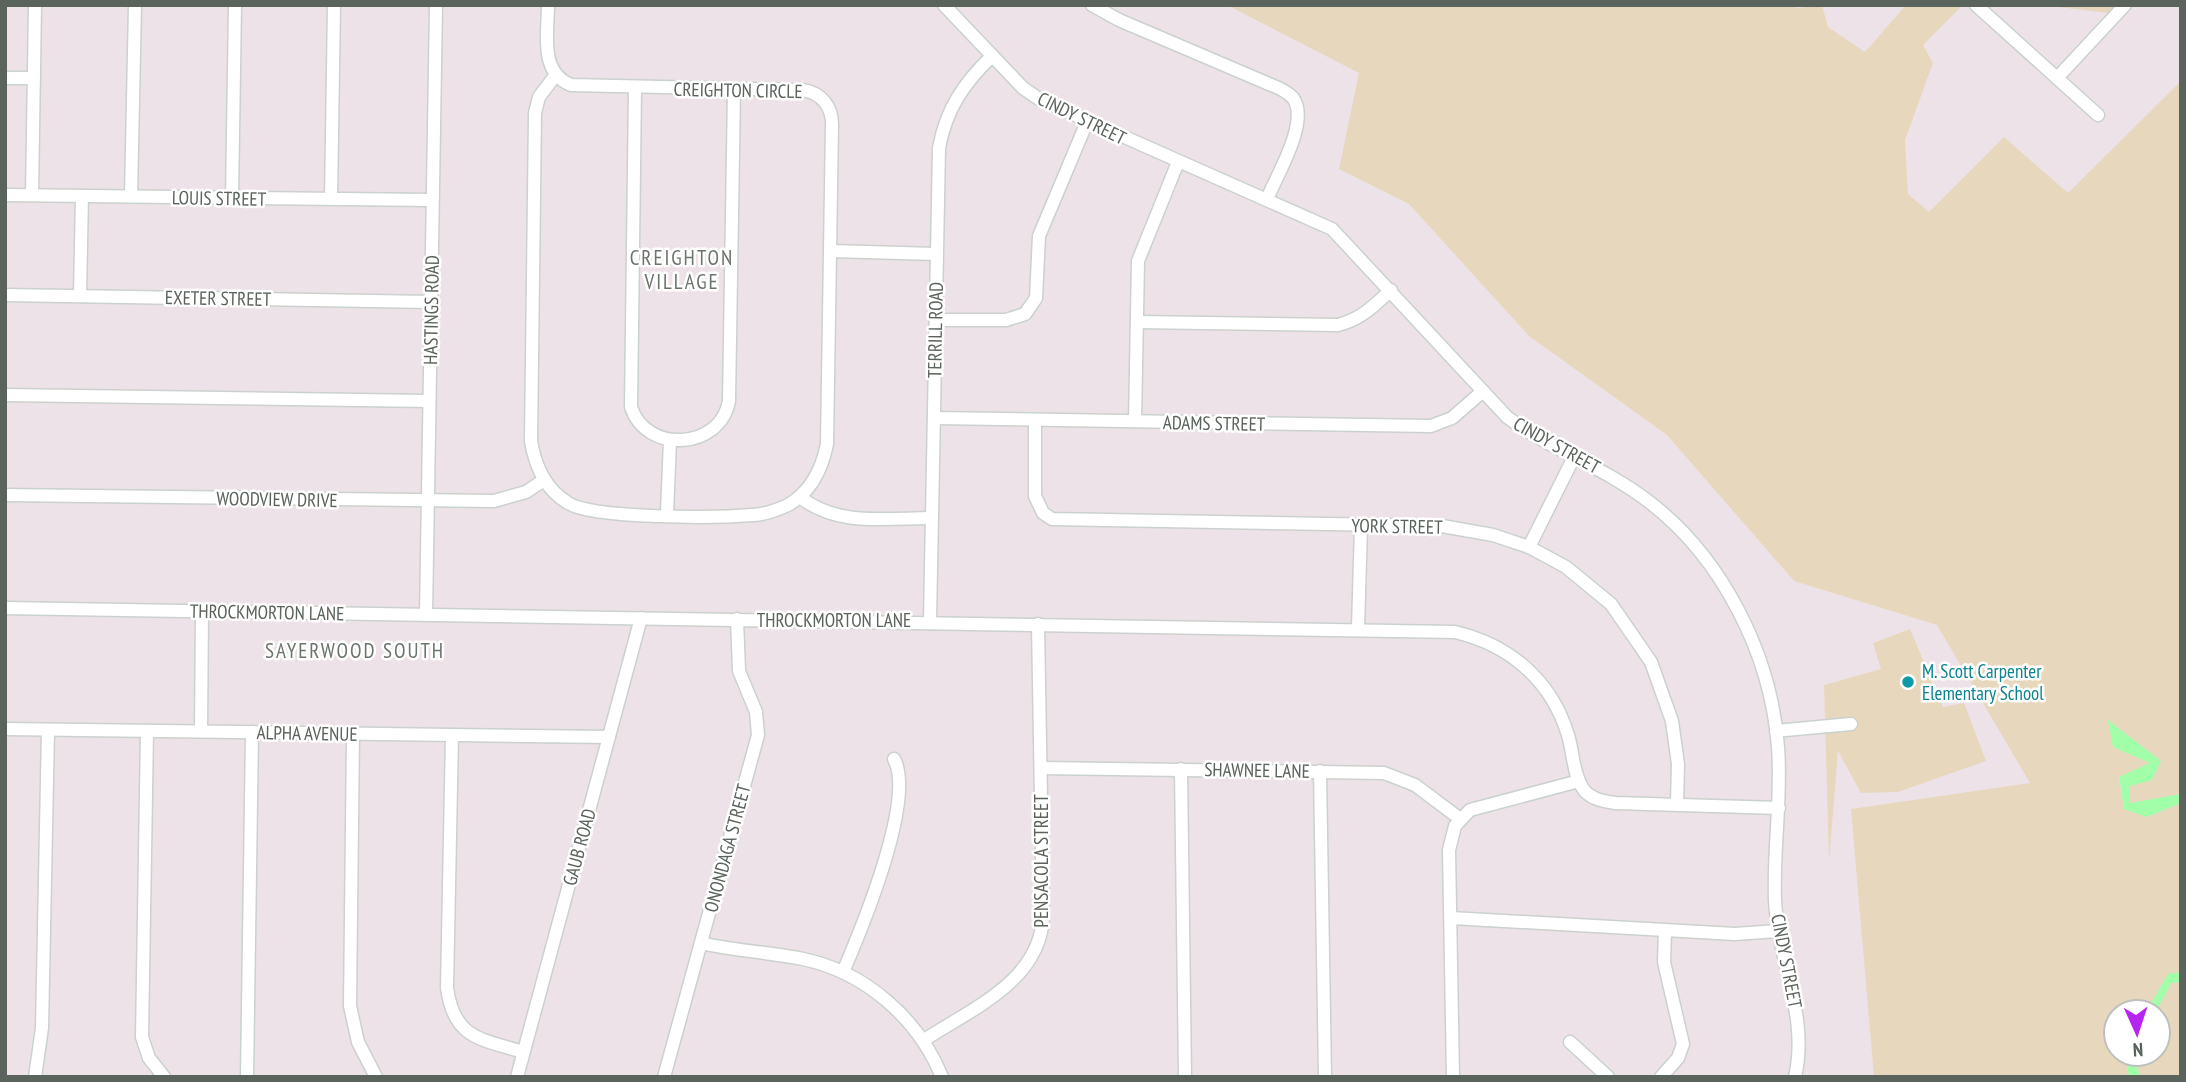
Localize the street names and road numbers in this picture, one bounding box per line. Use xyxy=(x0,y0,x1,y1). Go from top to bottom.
street label: CREIGHTON CIRCLE xyxy=(673,77,803,103)
street label: CINDY STREET xyxy=(1034,86,1131,150)
street label: LOUIS STREET xyxy=(172,185,267,211)
street label: HASTINGS ROAD xyxy=(418,255,444,365)
street label: TERRILL ROAD xyxy=(922,282,948,378)
street label: EXETER STREET xyxy=(165,285,272,311)
street label: ADAMS STREET xyxy=(1163,410,1266,436)
street label: CINDY STREET xyxy=(1509,411,1605,479)
street label: WOODVIEW DRIVE xyxy=(216,486,338,512)
street label: YORK STREET xyxy=(1351,513,1443,539)
street label: THROCKMORTON LANE xyxy=(190,599,344,625)
street label: THROCKMORTON LANE xyxy=(757,608,911,632)
street label: ALPHA AVENUE xyxy=(256,720,358,746)
street label: SHAWNEE LANE xyxy=(1204,757,1310,783)
street label: ONONDAGA STREET xyxy=(698,781,756,915)
street label: PENSACOLA STREET xyxy=(1029,794,1053,928)
street label: GAUB ROAD xyxy=(557,806,601,888)
street label: CINDY STREET xyxy=(1766,912,1808,1011)

